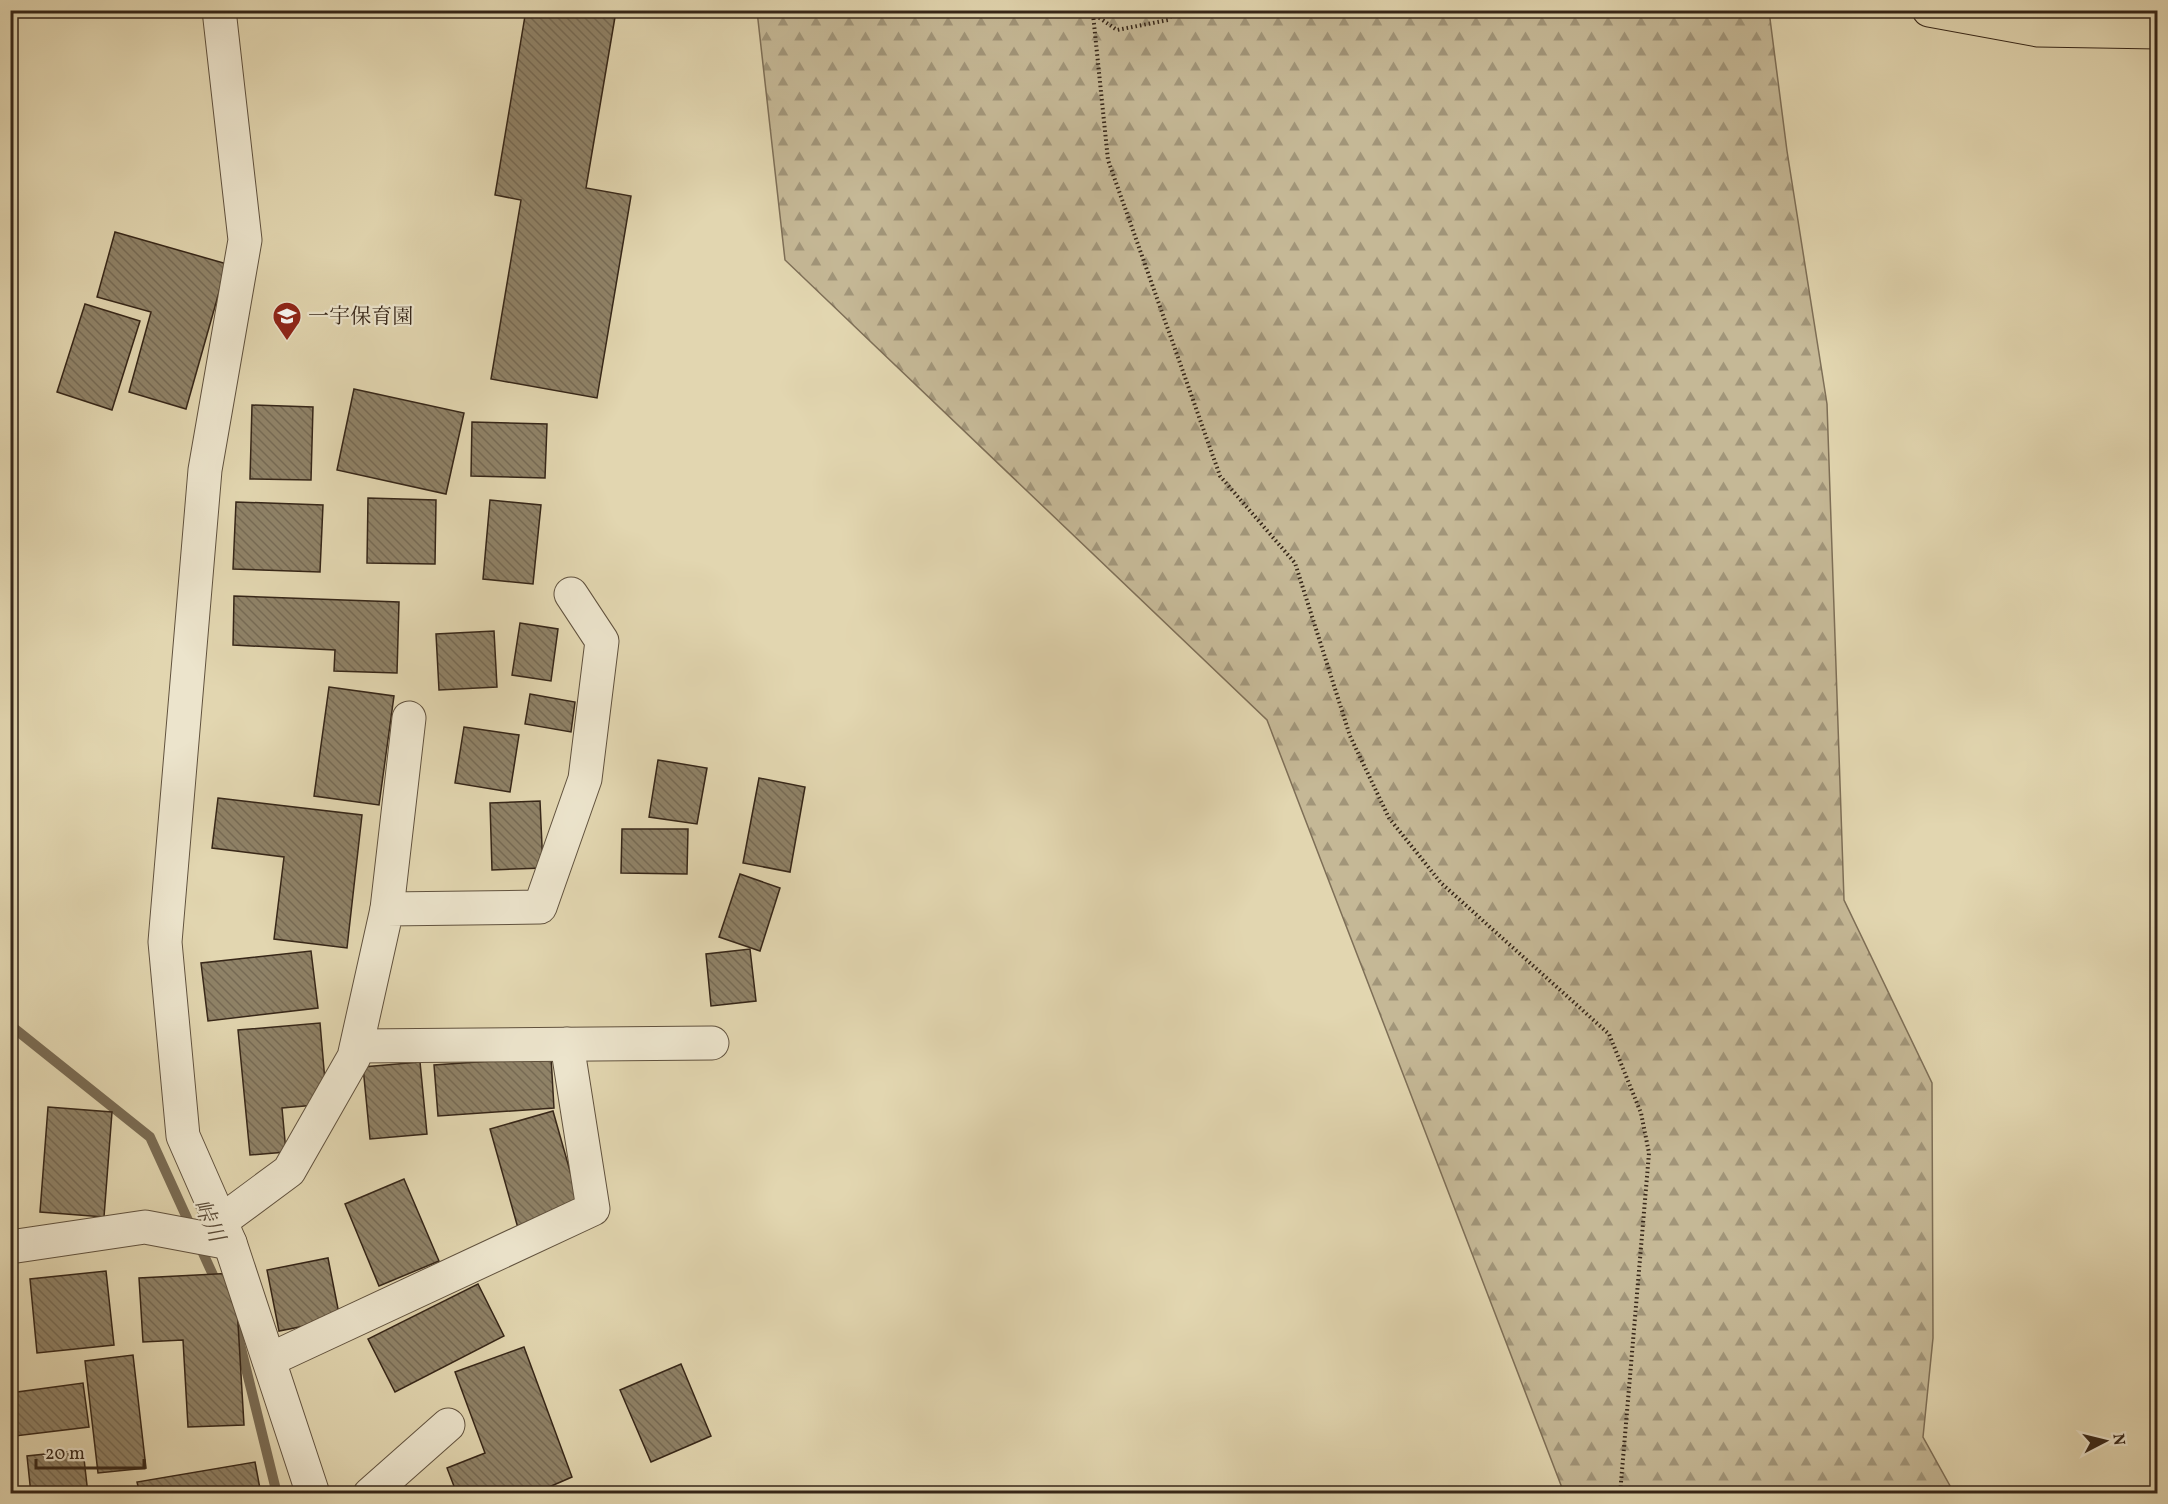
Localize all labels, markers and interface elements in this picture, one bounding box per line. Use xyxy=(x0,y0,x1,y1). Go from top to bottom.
school or university icon: 一宇保育園 xyxy=(271,300,303,342)
place label: 一宇保育園 xyxy=(308,303,413,332)
water label: 峠川 xyxy=(185,1195,232,1249)
north arrow xyxy=(2075,1411,2135,1471)
scale bar xyxy=(36,1432,144,1470)
text: N xyxy=(2106,1432,2130,1447)
text: 20 m xyxy=(45,1442,85,1467)

